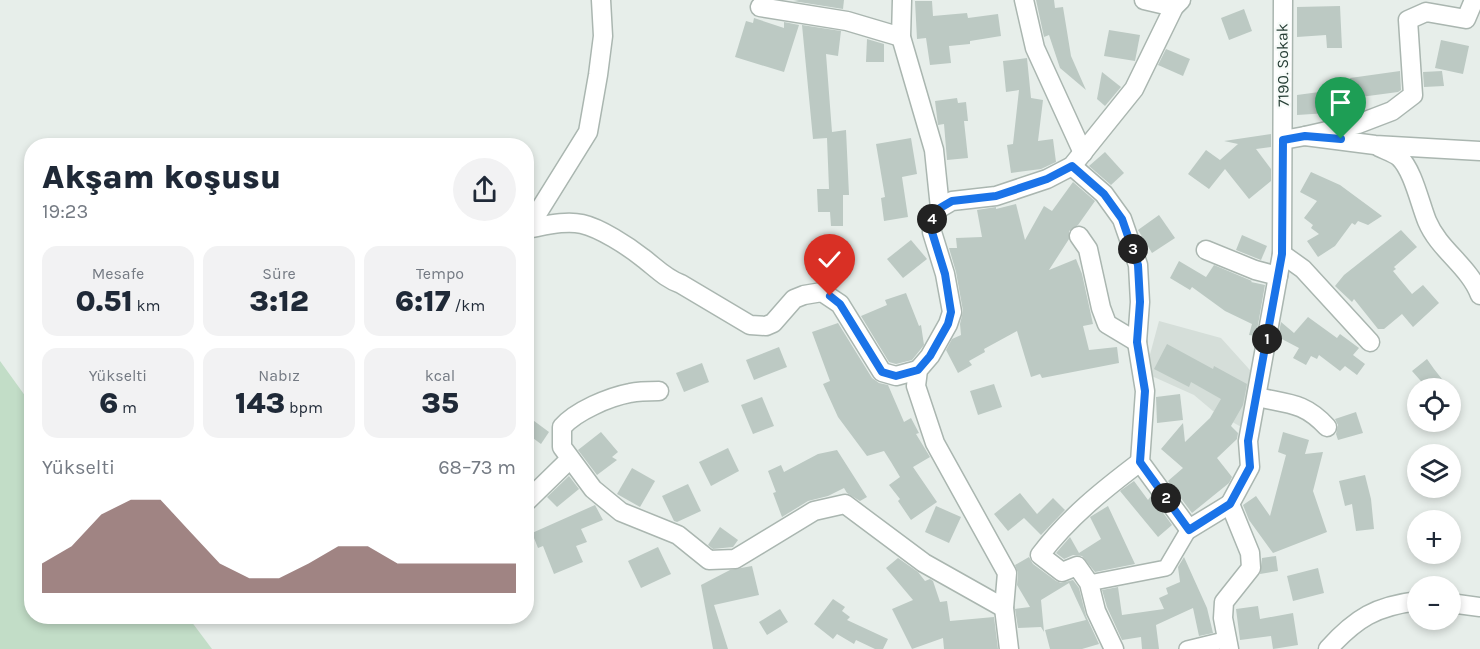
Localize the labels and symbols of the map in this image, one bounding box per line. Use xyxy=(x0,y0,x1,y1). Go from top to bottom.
street label: 7190. Sokak xyxy=(1272,23,1293,107)
pin xyxy=(1315,77,1366,139)
pin: 4 xyxy=(917,204,947,234)
pin xyxy=(804,234,855,296)
pin: 3 xyxy=(1118,234,1148,264)
pin: 1 xyxy=(1252,324,1282,354)
pin: 2 xyxy=(1151,483,1181,513)

